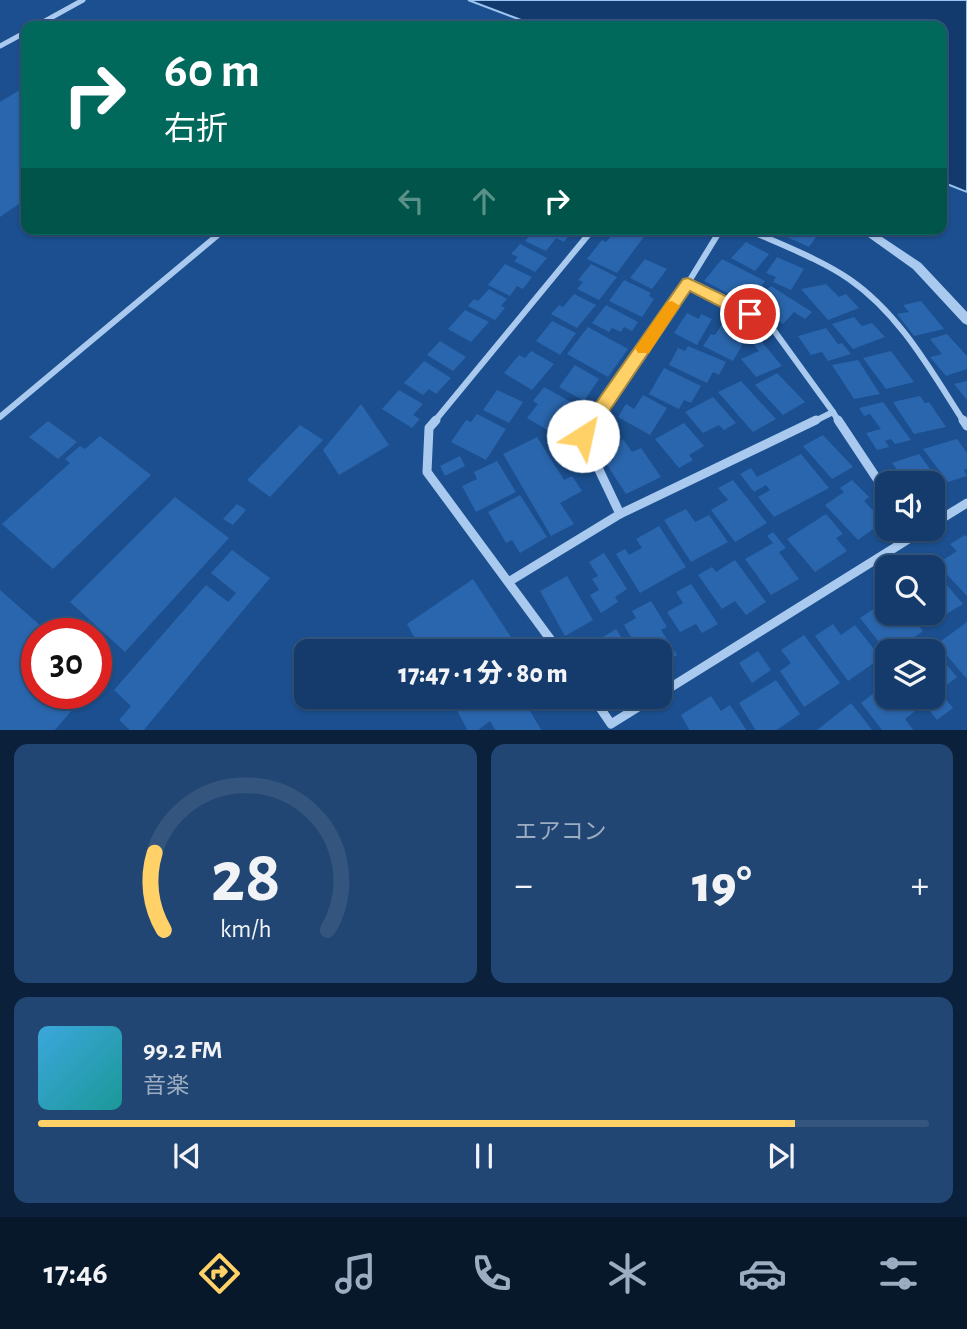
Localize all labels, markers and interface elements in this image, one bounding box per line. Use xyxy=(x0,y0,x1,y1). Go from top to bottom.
text: 60 m xyxy=(164,47,260,96)
icon: right xyxy=(49,49,140,140)
text: 右折 xyxy=(164,113,228,145)
icon: left xyxy=(392,182,430,220)
icon: ahead xyxy=(465,182,503,220)
icon: right xyxy=(538,182,576,220)
pin xyxy=(720,284,780,344)
icon: arrive xyxy=(731,295,769,333)
position arrow xyxy=(546,399,620,473)
map controls xyxy=(875,471,945,709)
button: sound xyxy=(875,471,945,541)
button: search xyxy=(875,555,945,625)
speed limit sign: 30 xyxy=(21,618,112,709)
button: layers xyxy=(875,639,945,709)
text: 17:47 · 1 分 · 80 m xyxy=(398,661,568,687)
text: エアコン xyxy=(515,821,607,844)
text: 28 xyxy=(210,842,280,915)
text: 19° xyxy=(692,859,752,911)
text: − xyxy=(515,867,533,905)
text: + xyxy=(911,867,929,905)
text: km/h xyxy=(219,916,271,941)
text: 99.2 FM xyxy=(143,1037,223,1063)
text: 音楽 xyxy=(143,1075,189,1098)
icon: previous xyxy=(168,1137,206,1175)
icon: pause xyxy=(465,1137,503,1175)
icon: next xyxy=(762,1137,800,1175)
icon: directions xyxy=(195,1249,244,1298)
icon: music xyxy=(331,1249,380,1298)
icon: phone xyxy=(467,1249,516,1298)
icon: climate xyxy=(603,1249,652,1298)
icon: car xyxy=(738,1249,787,1298)
icon: filters xyxy=(874,1249,923,1298)
text: 17:46 xyxy=(43,1257,108,1289)

